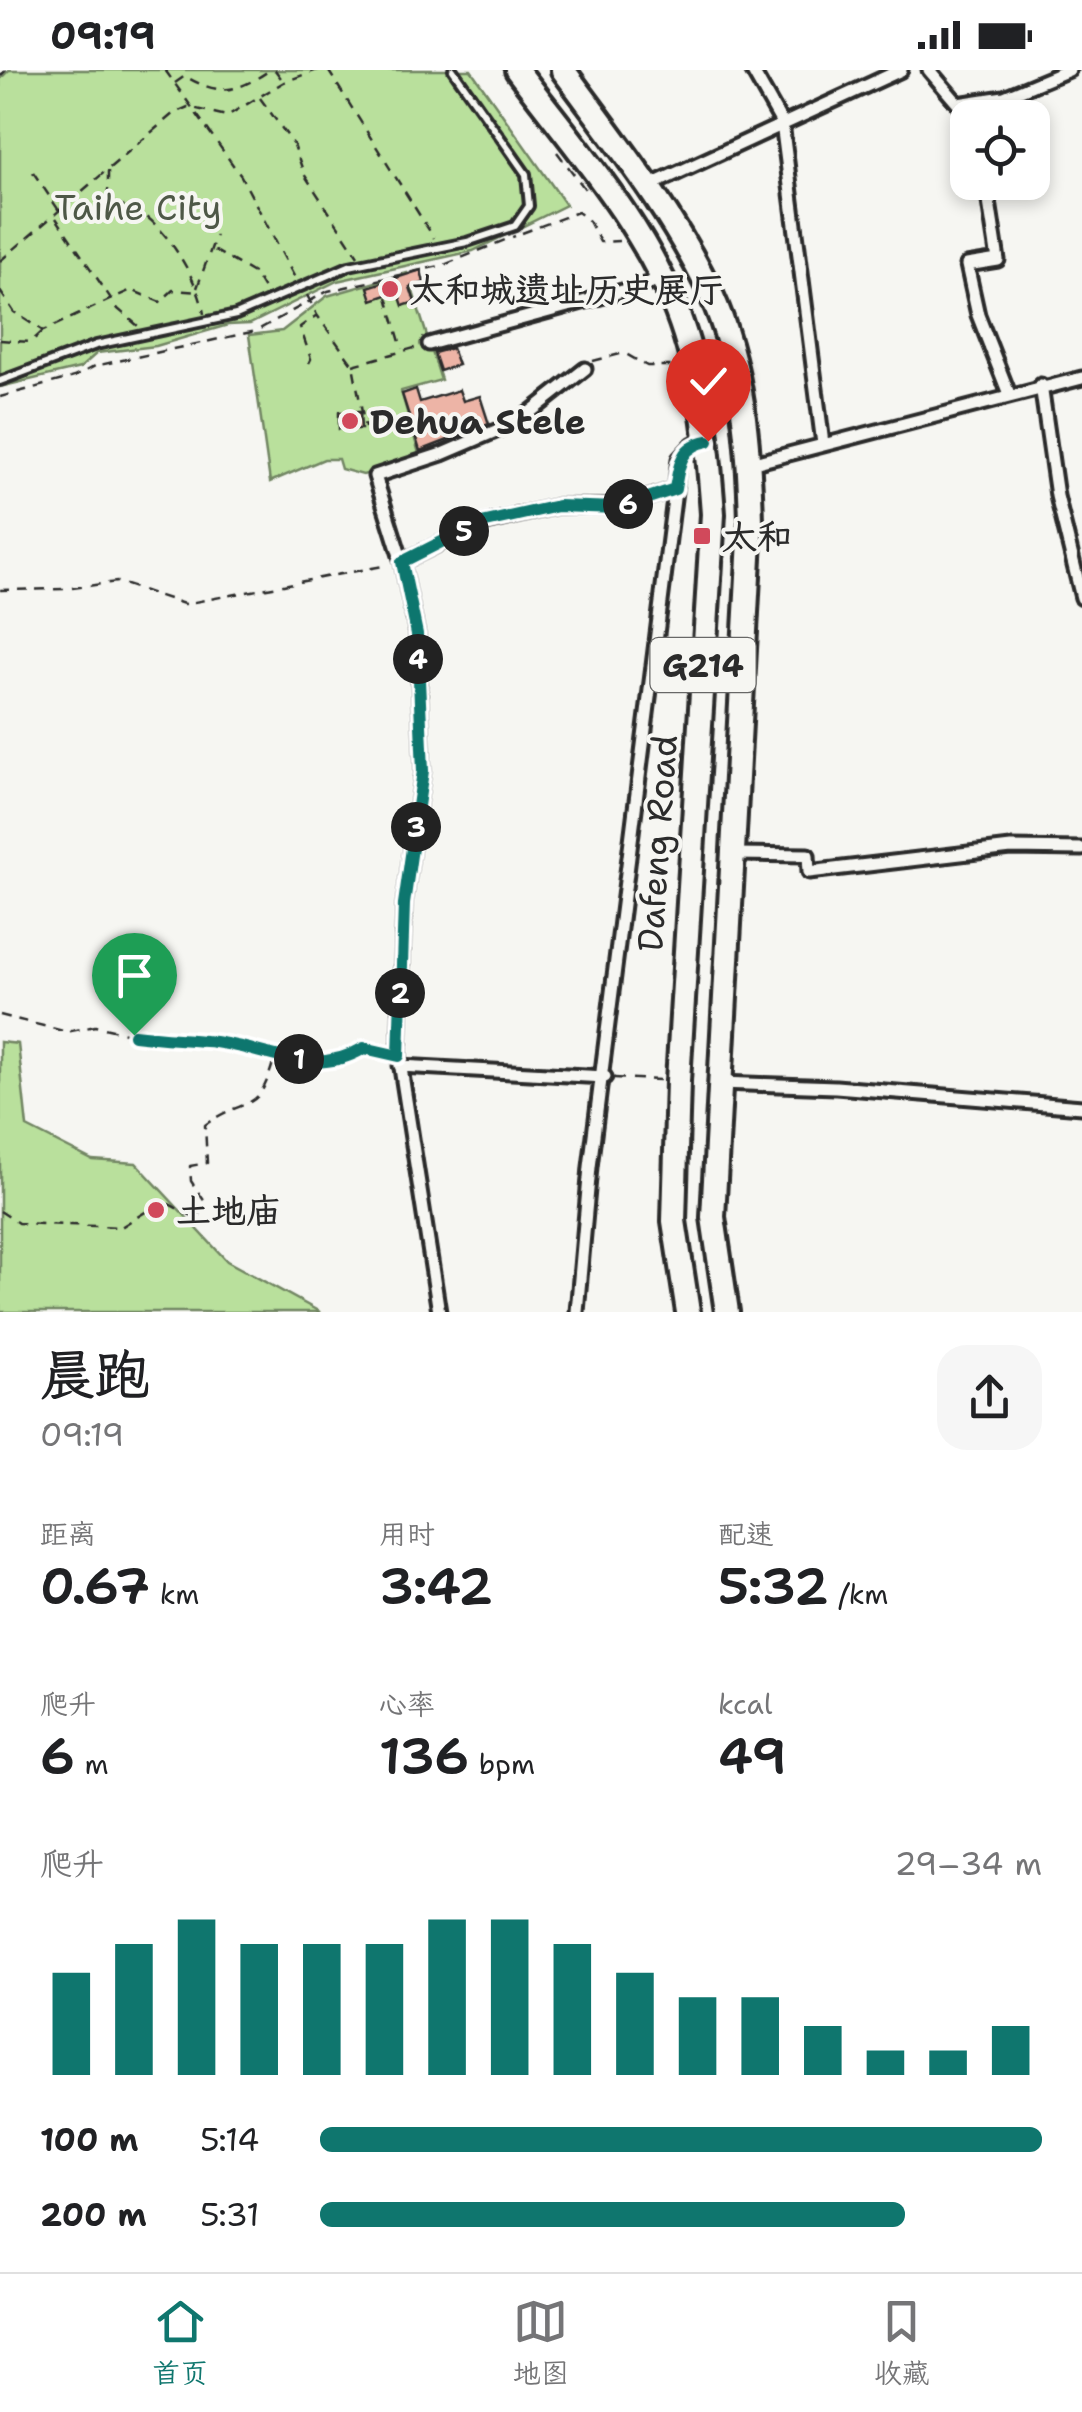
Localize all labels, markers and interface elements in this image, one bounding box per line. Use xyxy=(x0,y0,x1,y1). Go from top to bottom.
text: 09:19 xyxy=(50,10,156,61)
map controls xyxy=(950,100,1050,200)
button: locate xyxy=(950,100,1050,200)
park label: Taihe City xyxy=(54,184,222,231)
place label: 太和城遗址历史展厅 xyxy=(410,266,725,313)
marker: 太和城遗址历史展厅 xyxy=(379,278,401,300)
pin xyxy=(666,339,751,442)
icon: check xyxy=(681,354,736,409)
place label: Dehua Stele xyxy=(370,398,586,445)
marker: Dehua Stele xyxy=(339,410,361,432)
pin: 6 xyxy=(603,479,653,529)
text: 6 xyxy=(618,485,638,523)
pin: 5 xyxy=(439,506,489,556)
text: 5 xyxy=(455,512,473,550)
place label: 太和 xyxy=(722,513,792,560)
marker: 太和 xyxy=(691,525,713,547)
pin: 4 xyxy=(393,634,443,684)
road number: G214 xyxy=(650,638,756,692)
text: 4 xyxy=(408,640,428,678)
street label: Dafeng Road xyxy=(626,733,688,953)
pin: 3 xyxy=(391,802,441,852)
text: 3 xyxy=(406,808,426,846)
pin xyxy=(92,933,177,1036)
icon: arrive xyxy=(107,948,162,1003)
pin: 2 xyxy=(375,968,425,1018)
text: 2 xyxy=(390,974,410,1012)
pin: 1 xyxy=(274,1034,324,1084)
text: 1 xyxy=(293,1040,305,1078)
place label: 土地庙 xyxy=(176,1187,281,1234)
marker: 土地庙 xyxy=(145,1199,167,1221)
text: 晨跑 xyxy=(40,1338,150,1412)
button: share xyxy=(937,1345,1042,1450)
text: 09:19 xyxy=(40,1413,124,1456)
text: 距离 xyxy=(40,1515,96,1553)
text: 用时 xyxy=(379,1515,435,1553)
text: 配速 xyxy=(718,1515,774,1553)
text: 0.67 xyxy=(40,1553,150,1620)
text: 3:42 xyxy=(379,1553,493,1620)
text: 5:32 xyxy=(718,1553,829,1620)
text: km xyxy=(150,1575,199,1613)
text: /km xyxy=(829,1575,888,1613)
text: 爬升 xyxy=(40,1685,96,1723)
text: 心率 xyxy=(379,1685,435,1723)
text: kcal xyxy=(718,1685,772,1723)
text: 6 xyxy=(40,1723,75,1790)
text: 136 xyxy=(379,1723,469,1790)
text: 49 xyxy=(718,1723,786,1790)
text: m xyxy=(75,1745,109,1783)
text: bpm xyxy=(469,1745,535,1783)
text: 爬升 xyxy=(40,1842,104,1885)
text: 29–34 m xyxy=(894,1842,1042,1885)
text: 100 m xyxy=(40,2118,139,2161)
text: 5:14 xyxy=(200,2118,259,2161)
text: 200 m xyxy=(40,2193,147,2236)
text: 5:31 xyxy=(200,2193,260,2236)
tab: 首页 xyxy=(152,2294,208,2392)
tab: 地图 xyxy=(513,2294,569,2392)
tab: 收藏 xyxy=(874,2294,930,2392)

